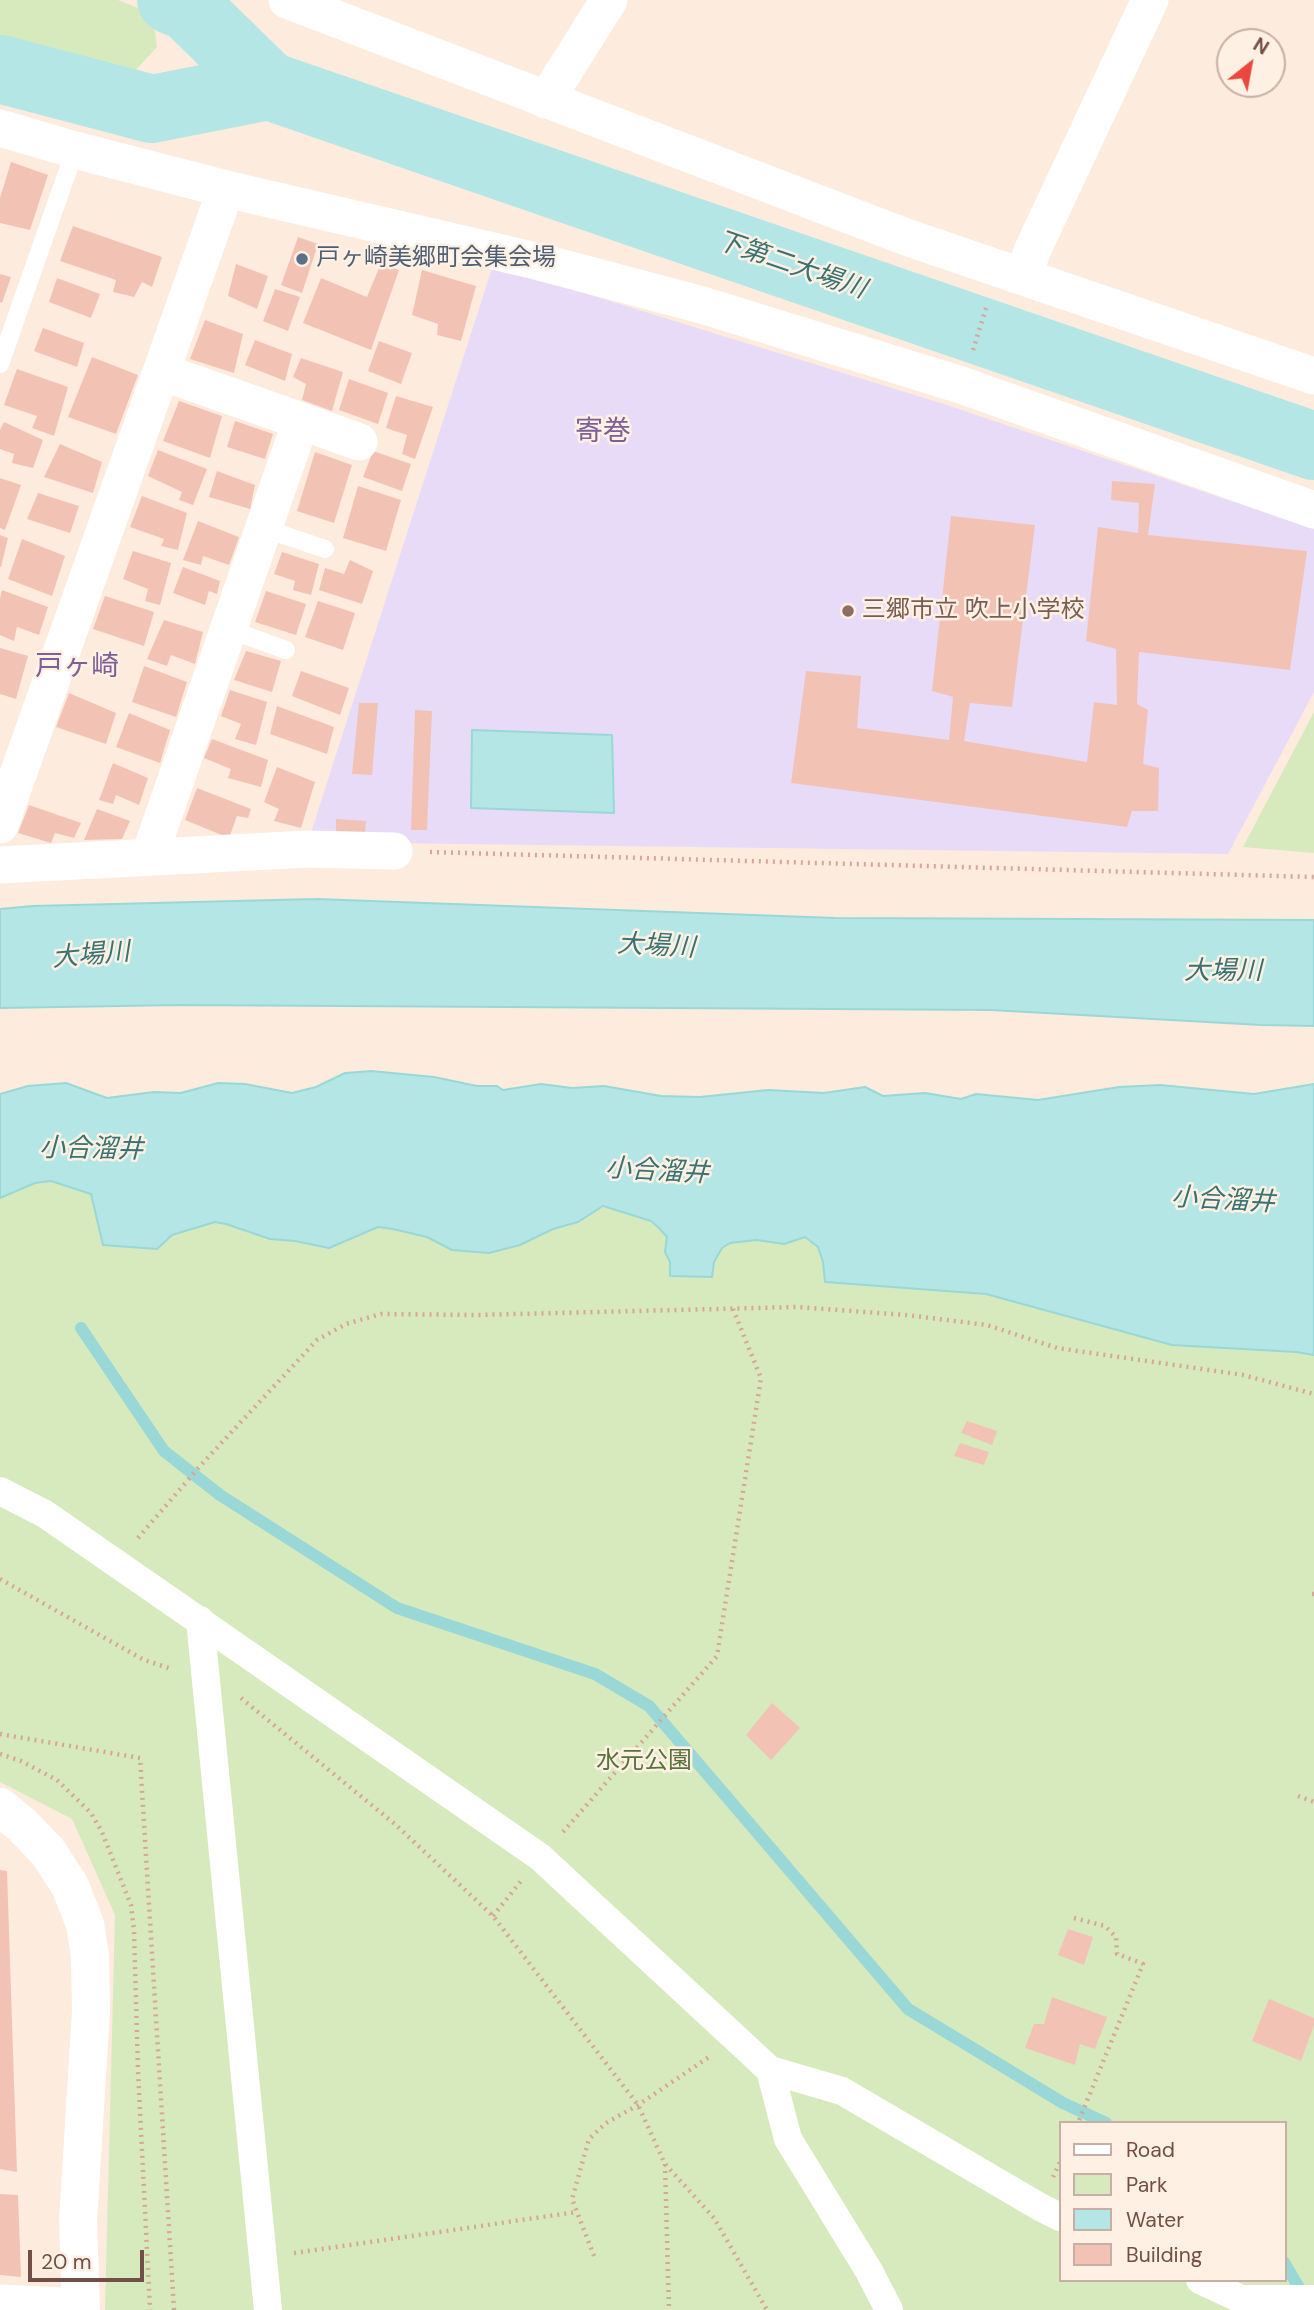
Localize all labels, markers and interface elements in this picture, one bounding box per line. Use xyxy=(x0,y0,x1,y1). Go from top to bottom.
north arrow xyxy=(1216,28,1286,98)
text: N xyxy=(1249,32,1273,61)
water label: 下第二大場川 xyxy=(712,226,870,306)
place label: 戸ヶ崎美郷町会集会場 xyxy=(316,245,556,273)
marker: 戸ヶ崎美郷町会集会場 xyxy=(294,251,310,267)
district label: 寄巻 xyxy=(575,416,631,450)
place label: 三郷市立 吹上小学校 xyxy=(862,597,1084,625)
marker: 三郷市立 吹上小学校 xyxy=(840,603,856,619)
district label: 戸ヶ崎 xyxy=(35,651,119,685)
water label: 大場川 xyxy=(616,929,696,965)
water label: 大場川 xyxy=(51,937,131,975)
water label: 大場川 xyxy=(1184,956,1262,988)
water label: 小合溜井 xyxy=(39,1133,143,1167)
water label: 小合溜井 xyxy=(604,1154,710,1190)
water label: 小合溜井 xyxy=(1170,1183,1276,1219)
park label: 水元公園 xyxy=(596,1748,692,1776)
legend xyxy=(1058,2121,1286,2282)
text: Road xyxy=(1126,2136,1175,2164)
text: Park xyxy=(1126,2171,1167,2199)
text: Water xyxy=(1126,2206,1184,2234)
scale bar xyxy=(32,2236,147,2280)
text: Building xyxy=(1126,2241,1202,2269)
text: 20 m xyxy=(41,2248,92,2276)

